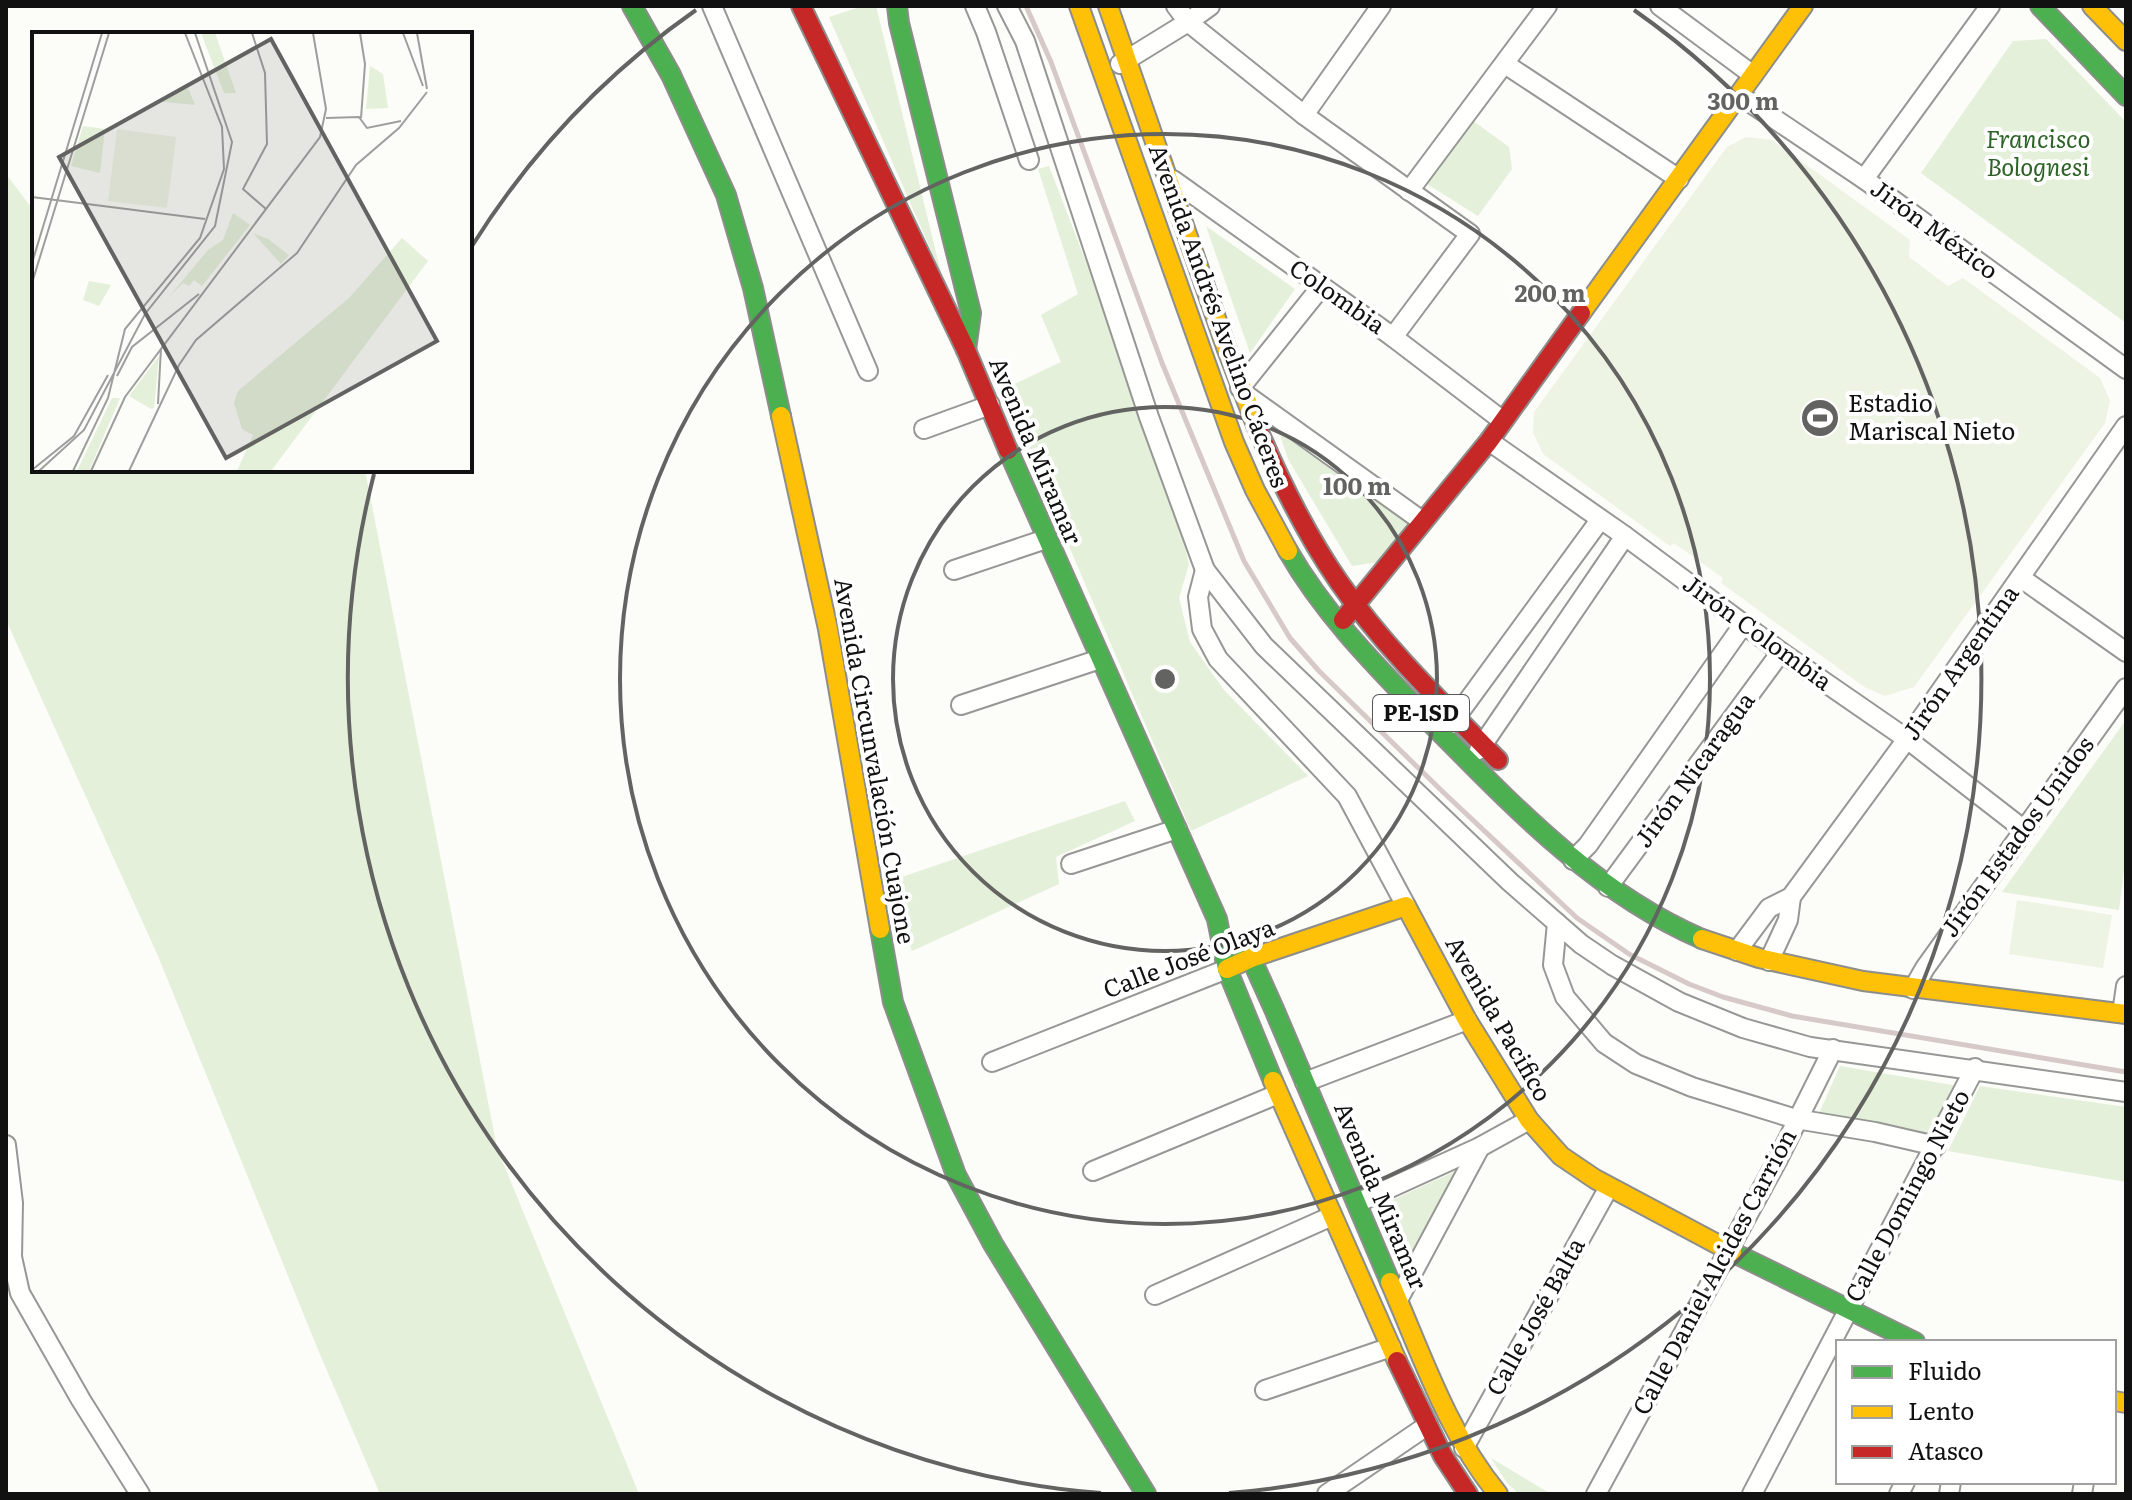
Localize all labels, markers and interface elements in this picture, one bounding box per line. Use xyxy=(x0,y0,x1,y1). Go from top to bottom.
inset map xyxy=(32,32,472,472)
text: 300 m xyxy=(1707,82,1779,117)
park label: Francisco Bolognesi xyxy=(1986,120,2090,183)
street label: Avenida Andrés Avelino Cáceres xyxy=(1142,139,1299,492)
street label: Jirón México xyxy=(1864,170,2007,286)
street label: Colombia xyxy=(1283,249,1394,341)
text: 200 m xyxy=(1514,274,1586,309)
street label: Avenida Miramar xyxy=(982,351,1093,550)
place label: Estadio Mariscal Nieto xyxy=(1848,384,2015,447)
sports icon: Estadio Mariscal Nieto xyxy=(1799,397,1841,439)
text: 100 m xyxy=(1323,467,1391,502)
street label: Jirón Colombia xyxy=(1677,565,1840,697)
street label: Avenida Circunvalación Cuajone xyxy=(827,575,926,946)
street label: Jirón Argentina xyxy=(1892,577,2026,746)
centre of rings xyxy=(1151,665,1179,693)
street label: Jirón Nicaragua xyxy=(1625,683,1761,854)
road number: PE-1SD xyxy=(1373,695,1469,731)
street label: Jirón Estados Unidos xyxy=(1931,728,2101,943)
street label: Calle José Olaya xyxy=(1097,908,1279,1005)
street label: Avenida Pacifico xyxy=(1438,928,1562,1107)
street label: Calle Domingo Nieto xyxy=(1835,1082,1977,1308)
street label: Avenida Miramar xyxy=(1327,1096,1438,1295)
street label: Calle Daniel Alcides Carrión xyxy=(1622,1121,1803,1420)
street label: Calle José Balta xyxy=(1476,1230,1592,1401)
legend xyxy=(1836,1340,2116,1484)
text: Fluido xyxy=(1908,1352,1982,1387)
text: Lento xyxy=(1908,1392,1974,1427)
text: Atasco xyxy=(1908,1432,1983,1467)

